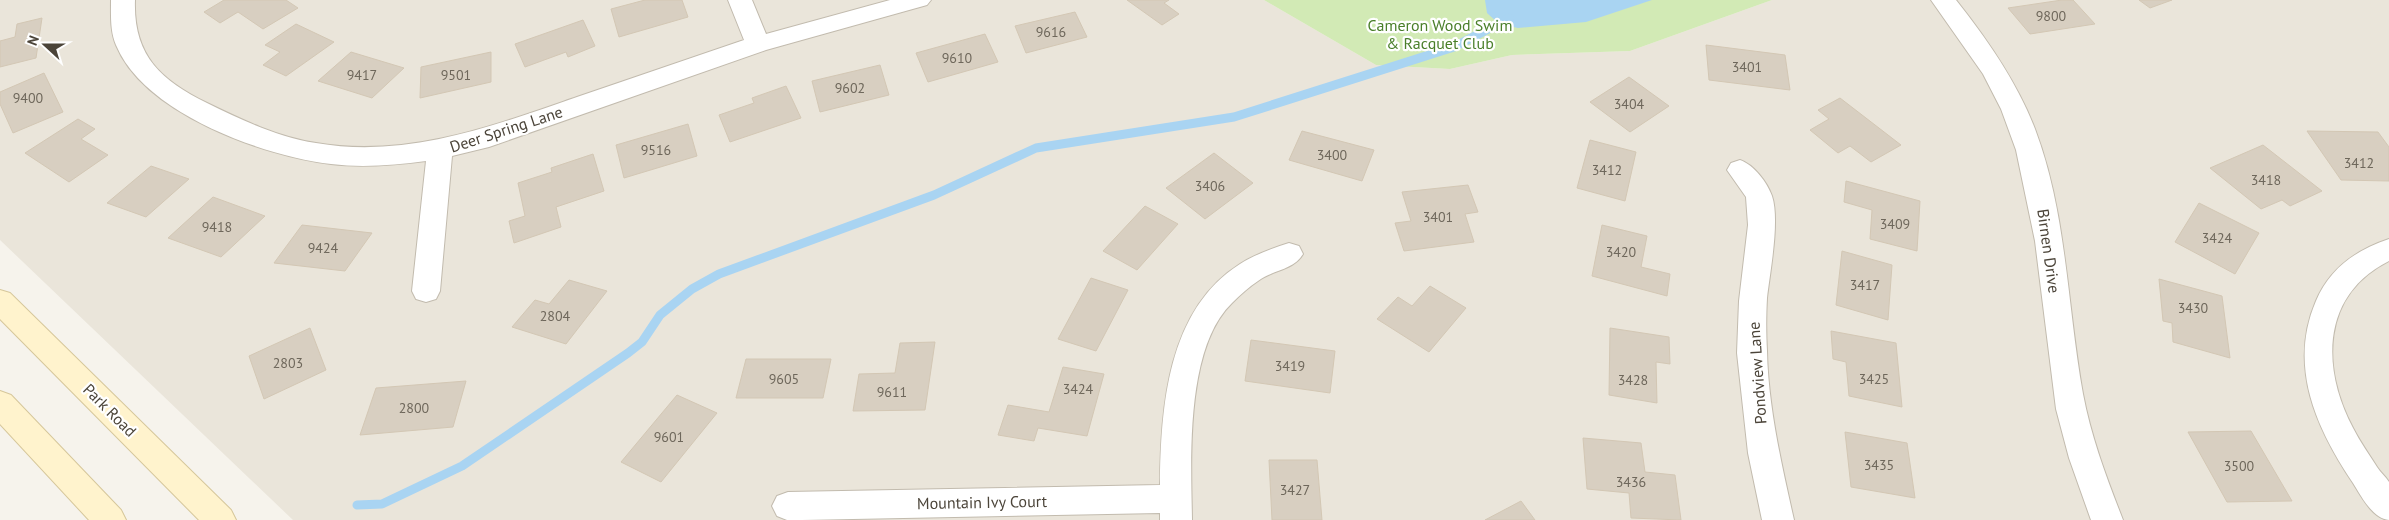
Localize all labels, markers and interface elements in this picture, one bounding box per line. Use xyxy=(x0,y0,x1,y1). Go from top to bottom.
house number: 9800 xyxy=(2036,7,2067,25)
park label: Cameron Wood Swim & Racquet Club xyxy=(1368,15,1512,53)
north arrow xyxy=(20,20,70,70)
house number: 9616 xyxy=(1036,23,1066,41)
text: N xyxy=(23,33,43,48)
house number: 9610 xyxy=(942,49,973,67)
house number: 3401 xyxy=(1732,58,1762,76)
house number: 9417 xyxy=(347,66,377,84)
house number: 9501 xyxy=(441,66,471,84)
house number: 9602 xyxy=(835,79,865,97)
house number: 9400 xyxy=(13,89,44,107)
house number: 3404 xyxy=(1614,95,1645,113)
street label: Deer Spring Lane xyxy=(447,101,565,157)
house number: 9516 xyxy=(641,141,671,159)
house number: 3400 xyxy=(1317,146,1348,164)
house number: 3412 xyxy=(2344,154,2374,172)
house number: 3412 xyxy=(1592,161,1622,179)
house number: 3418 xyxy=(2251,171,2281,189)
house number: 3406 xyxy=(1195,177,1225,195)
house number: 3401 xyxy=(1423,208,1453,226)
street label: Birnen Drive xyxy=(2033,208,2065,294)
house number: 3409 xyxy=(1880,215,1910,233)
house number: 9418 xyxy=(202,218,232,236)
house number: 3424 xyxy=(2202,229,2233,247)
house number: 9424 xyxy=(308,239,339,257)
house number: 3420 xyxy=(1606,243,1637,261)
house number: 3417 xyxy=(1850,276,1880,294)
house number: 3430 xyxy=(2178,299,2209,317)
house number: 2804 xyxy=(540,307,571,325)
street label: Pondview Lane xyxy=(1743,321,1771,425)
house number: 2803 xyxy=(273,354,303,372)
house number: 3419 xyxy=(1275,357,1305,375)
house number: 9605 xyxy=(769,370,799,388)
house number: 3425 xyxy=(1859,370,1889,388)
house number: 3428 xyxy=(1618,371,1648,389)
street label: Park Road xyxy=(79,379,141,441)
house number: 3424 xyxy=(1063,380,1094,398)
house number: 9611 xyxy=(877,383,907,401)
house number: 2800 xyxy=(399,399,430,417)
house number: 9601 xyxy=(654,428,684,446)
house number: 3435 xyxy=(1864,456,1894,474)
house number: 3500 xyxy=(2224,457,2255,475)
house number: 3436 xyxy=(1616,473,1646,491)
house number: 3427 xyxy=(1280,481,1310,499)
street label: Mountain Ivy Court xyxy=(917,491,1048,513)

